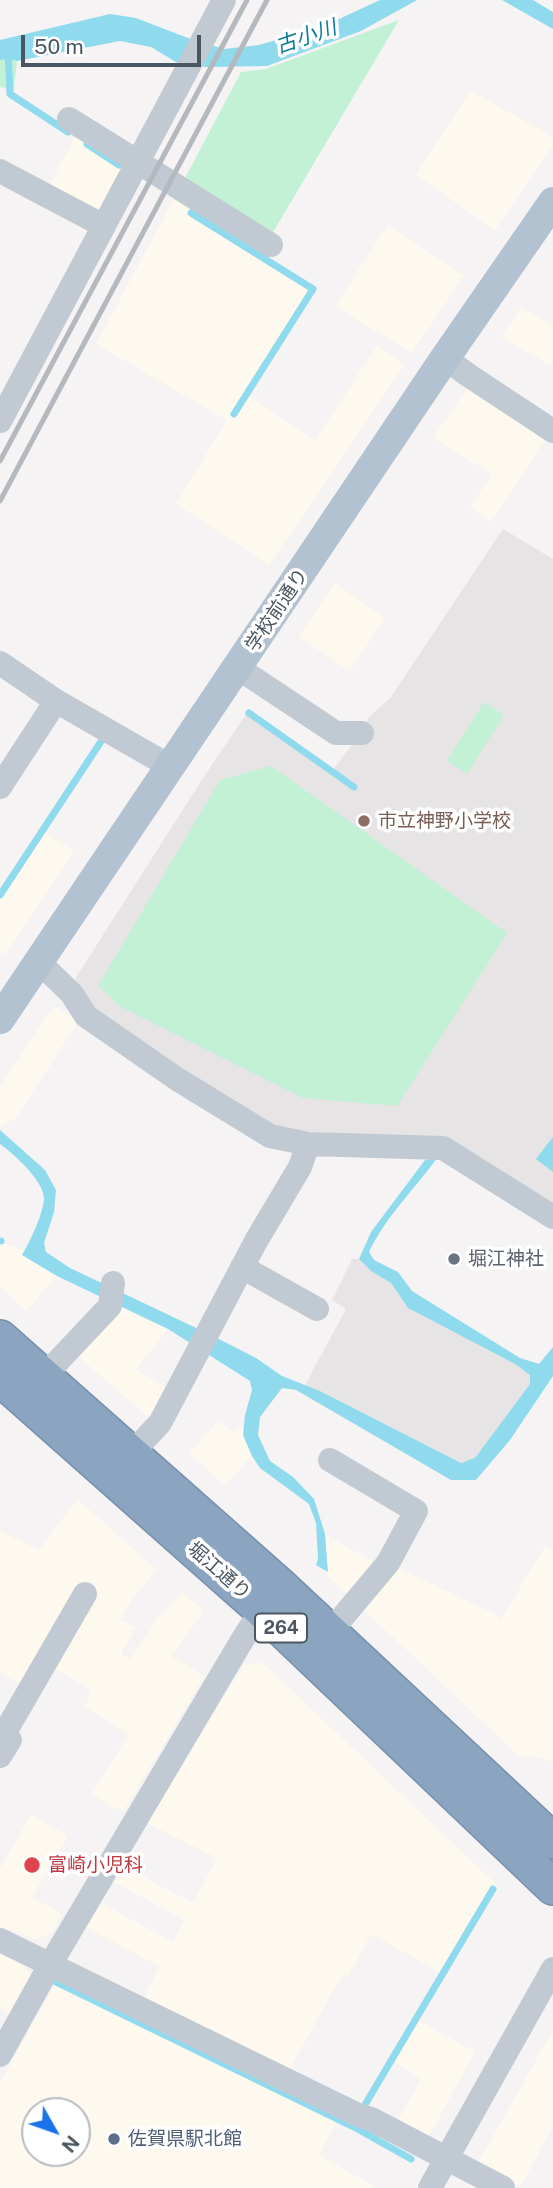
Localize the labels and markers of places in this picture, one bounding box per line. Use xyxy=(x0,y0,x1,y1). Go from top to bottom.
place label: 市立神野小学校 xyxy=(378,810,511,832)
marker: 市立神野小学校 xyxy=(356,813,372,829)
place label: 堀江神社 xyxy=(468,1248,544,1270)
marker: 堀江神社 xyxy=(446,1251,462,1267)
place label: 富崎小児科 xyxy=(48,1854,143,1876)
marker: 富崎小児科 xyxy=(22,1855,42,1875)
place label: 佐賀県駅北館 xyxy=(128,2128,242,2150)
marker: 佐賀県駅北館 xyxy=(106,2131,122,2147)

